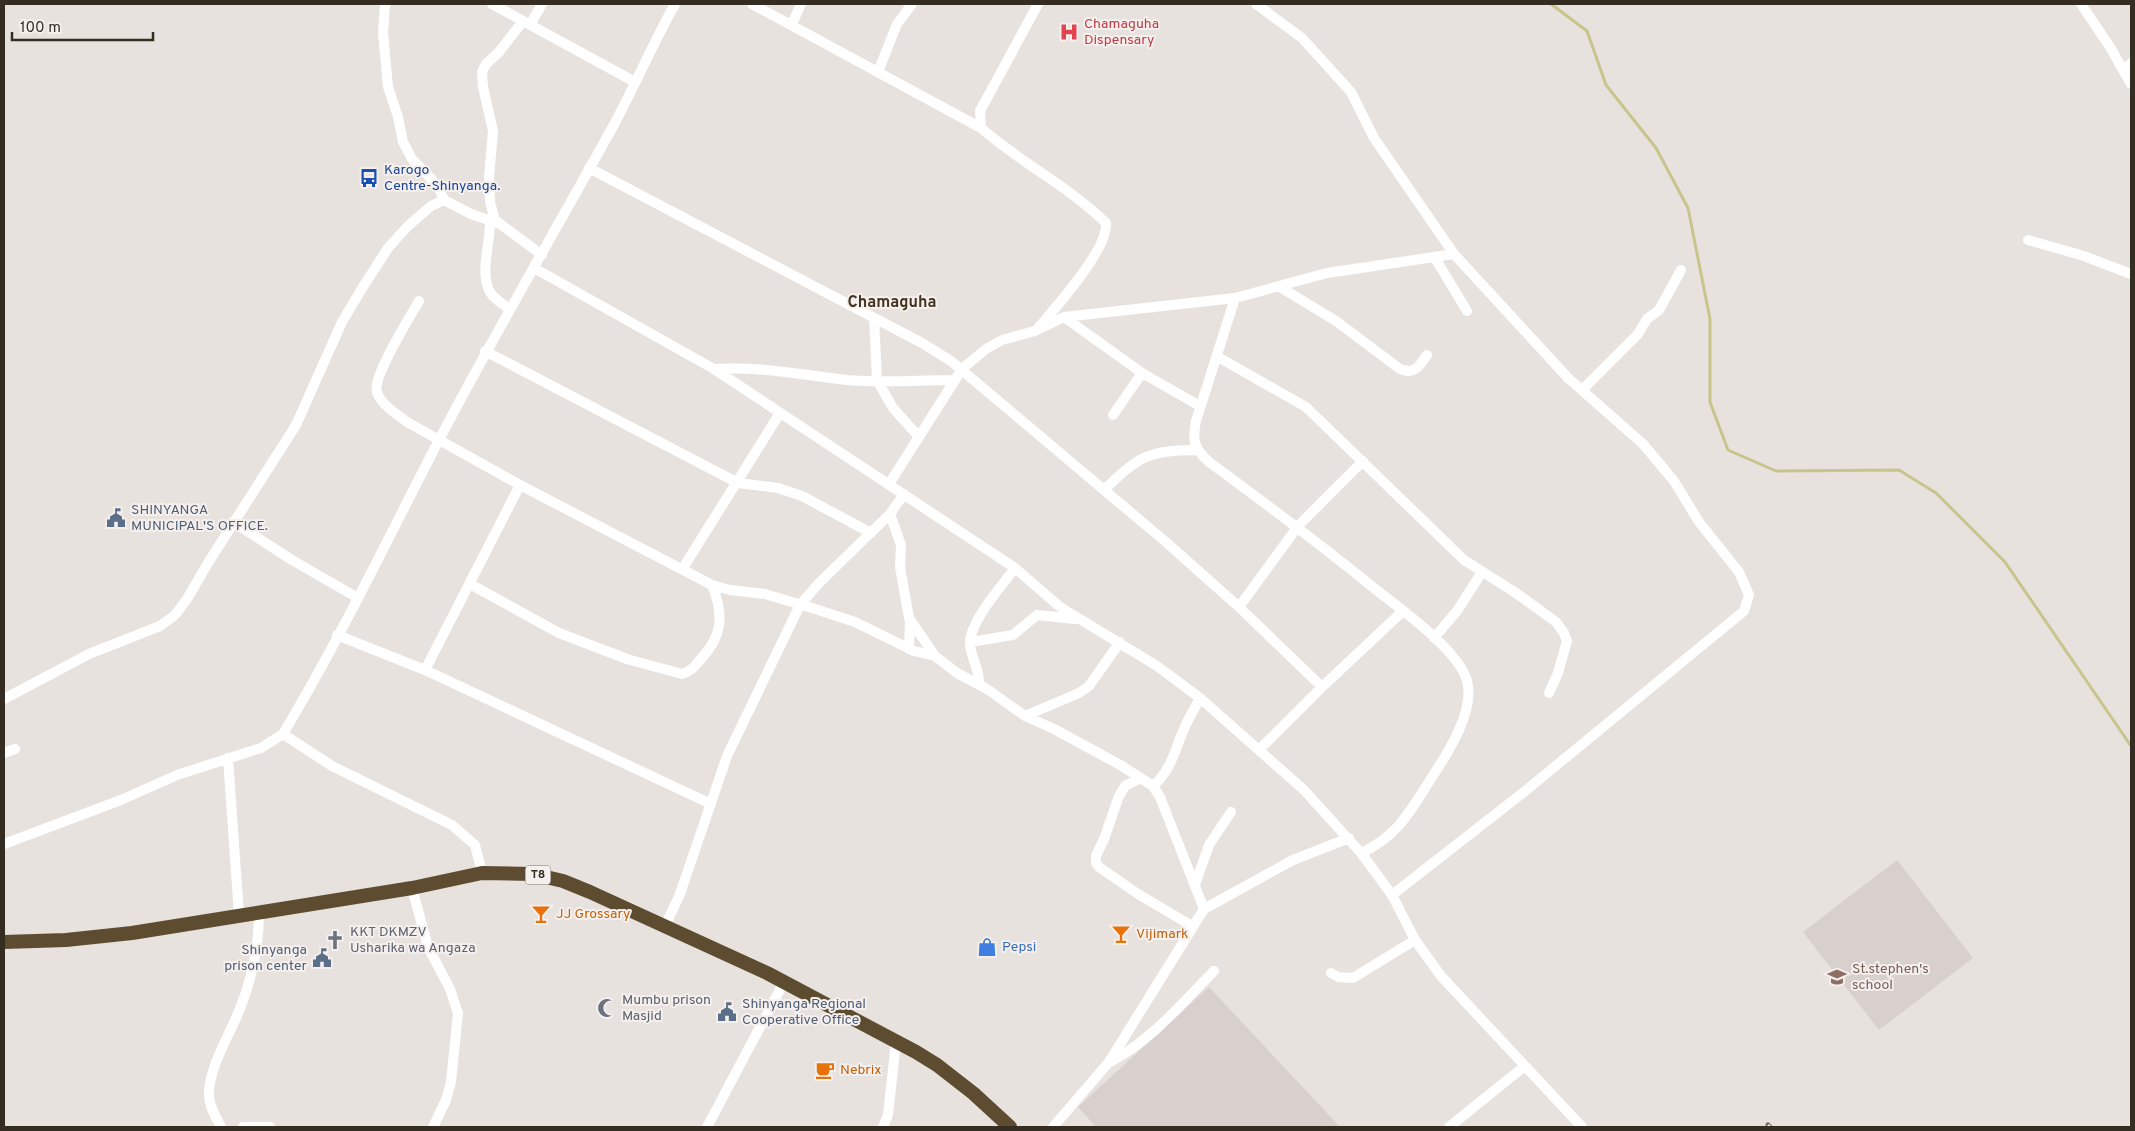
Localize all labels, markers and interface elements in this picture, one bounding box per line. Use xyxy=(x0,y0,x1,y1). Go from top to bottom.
scale bar xyxy=(12,10,154,42)
place label: Chamaguha Dispensary xyxy=(1084,16,1159,49)
text: 100 m xyxy=(20,19,61,38)
hospital icon: Chamaguha Dispensary xyxy=(1058,21,1080,43)
place label: Karogo Centre-Shinyanga. xyxy=(384,162,500,195)
bus stop icon: Karogo Centre-Shinyanga. xyxy=(358,167,380,189)
district label: Chamaguha xyxy=(848,293,936,313)
place label: SHINYANGA MUNICIPAL'S OFFICE. xyxy=(131,502,268,535)
public building icon: SHINYANGA MUNICIPAL'S OFFICE. xyxy=(105,507,127,529)
road number: T8 xyxy=(526,866,550,884)
bar icon: JJ Grossary xyxy=(530,903,552,925)
place label: JJ Grossary xyxy=(556,906,631,923)
bar icon: Vijimark xyxy=(1110,923,1132,945)
place label: KKT DKMZV Usharika wa Angaza xyxy=(350,924,476,957)
place label: Vijimark xyxy=(1136,926,1189,943)
church icon: KKT DKMZV Usharika wa Angaza xyxy=(324,929,346,951)
shop icon: Pepsi xyxy=(976,936,998,958)
place label: Pepsi xyxy=(1002,939,1036,956)
place label: Shinyanga prison center xyxy=(224,942,308,975)
public building icon: Shinyanga prison center xyxy=(311,947,333,969)
place label: St.stephen's school xyxy=(1852,961,1929,994)
school or university icon: St.stephen's school xyxy=(1826,966,1848,988)
place label: Mumbu prison Masjid xyxy=(622,992,711,1025)
place label: Shinyanga Regional Cooperative Office xyxy=(742,996,866,1029)
mosque icon: Mumbu prison Masjid xyxy=(596,997,618,1019)
public building icon: Shinyanga Regional Cooperative Office xyxy=(716,1001,738,1023)
cafe icon: Nebrix xyxy=(814,1059,836,1081)
place label: Nebrix xyxy=(840,1062,881,1079)

